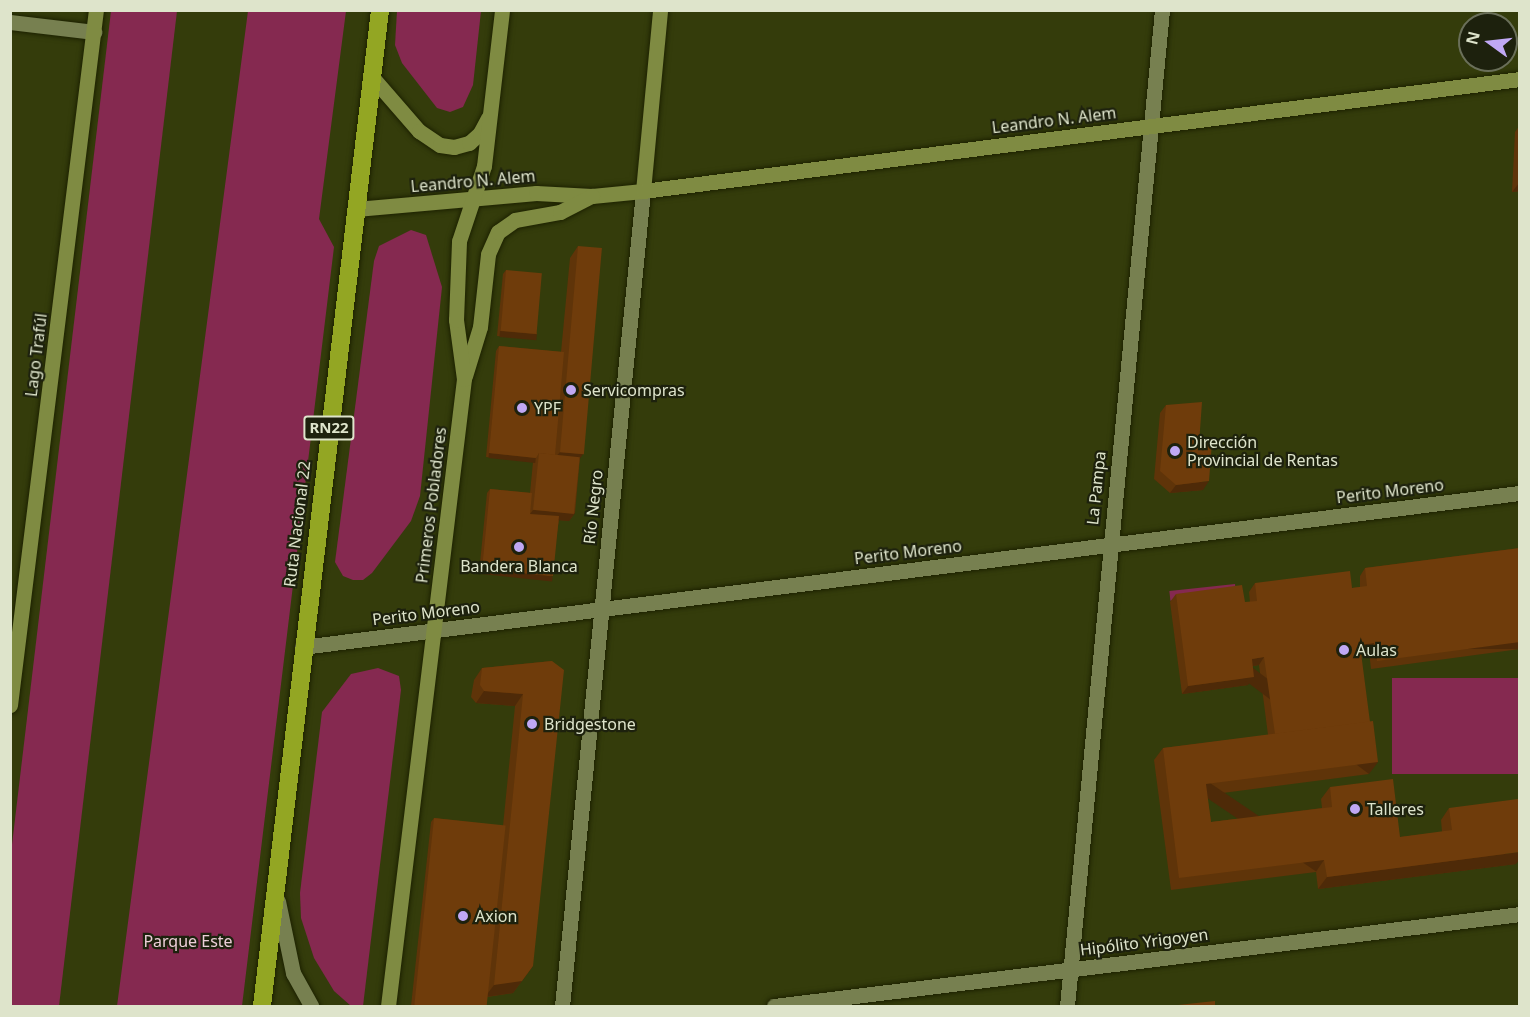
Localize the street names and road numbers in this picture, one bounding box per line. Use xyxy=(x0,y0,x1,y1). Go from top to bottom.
street label: Leandro N. Alem xyxy=(991,103,1117,137)
street label: Leandro N. Alem xyxy=(410,166,536,196)
street label: Lago Trafúl xyxy=(21,312,51,398)
road number: RN22 xyxy=(302,416,356,440)
street label: Primeros Pobladores xyxy=(412,426,450,584)
street label: La Pampa xyxy=(1083,450,1109,526)
street label: Ruta Nacional 22 xyxy=(280,460,314,588)
street label: Río Negro xyxy=(580,469,606,545)
street label: Perito Moreno xyxy=(1335,475,1445,507)
street label: Perito Moreno xyxy=(853,536,963,568)
street label: Perito Moreno xyxy=(371,597,481,629)
street label: Hipólito Yrigoyen xyxy=(1079,925,1209,959)

